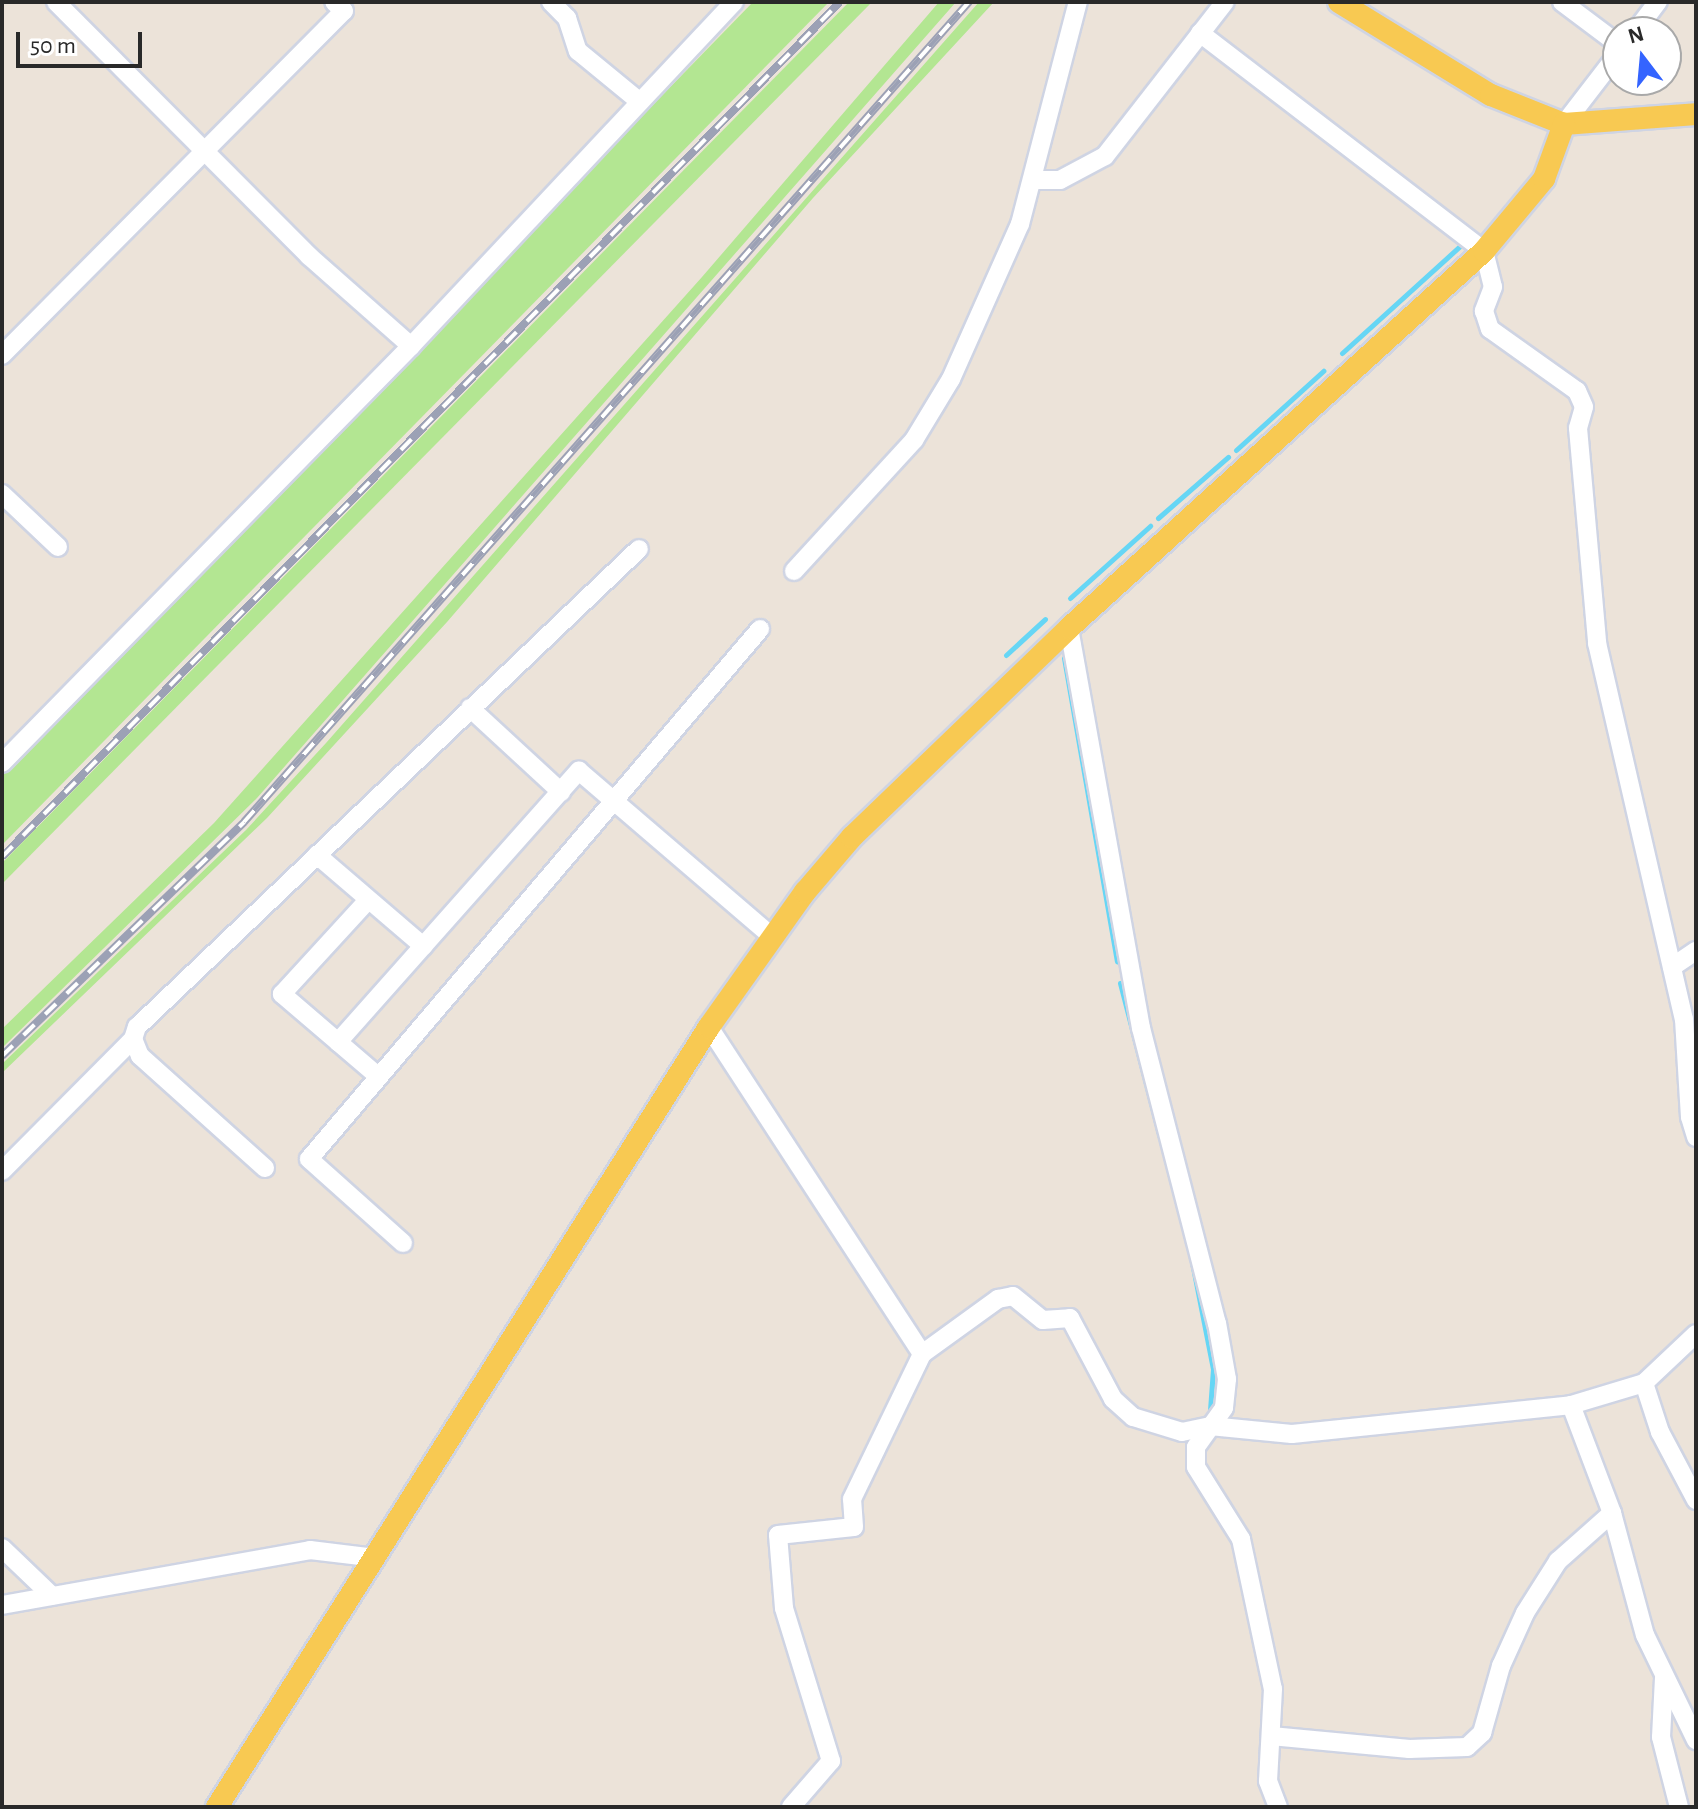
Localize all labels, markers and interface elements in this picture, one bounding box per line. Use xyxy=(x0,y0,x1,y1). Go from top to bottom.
scale bar xyxy=(20,16,146,66)
north arrow xyxy=(1602,16,1682,96)
text: N xyxy=(1626,22,1646,48)
text: 50 m xyxy=(30,34,76,58)

